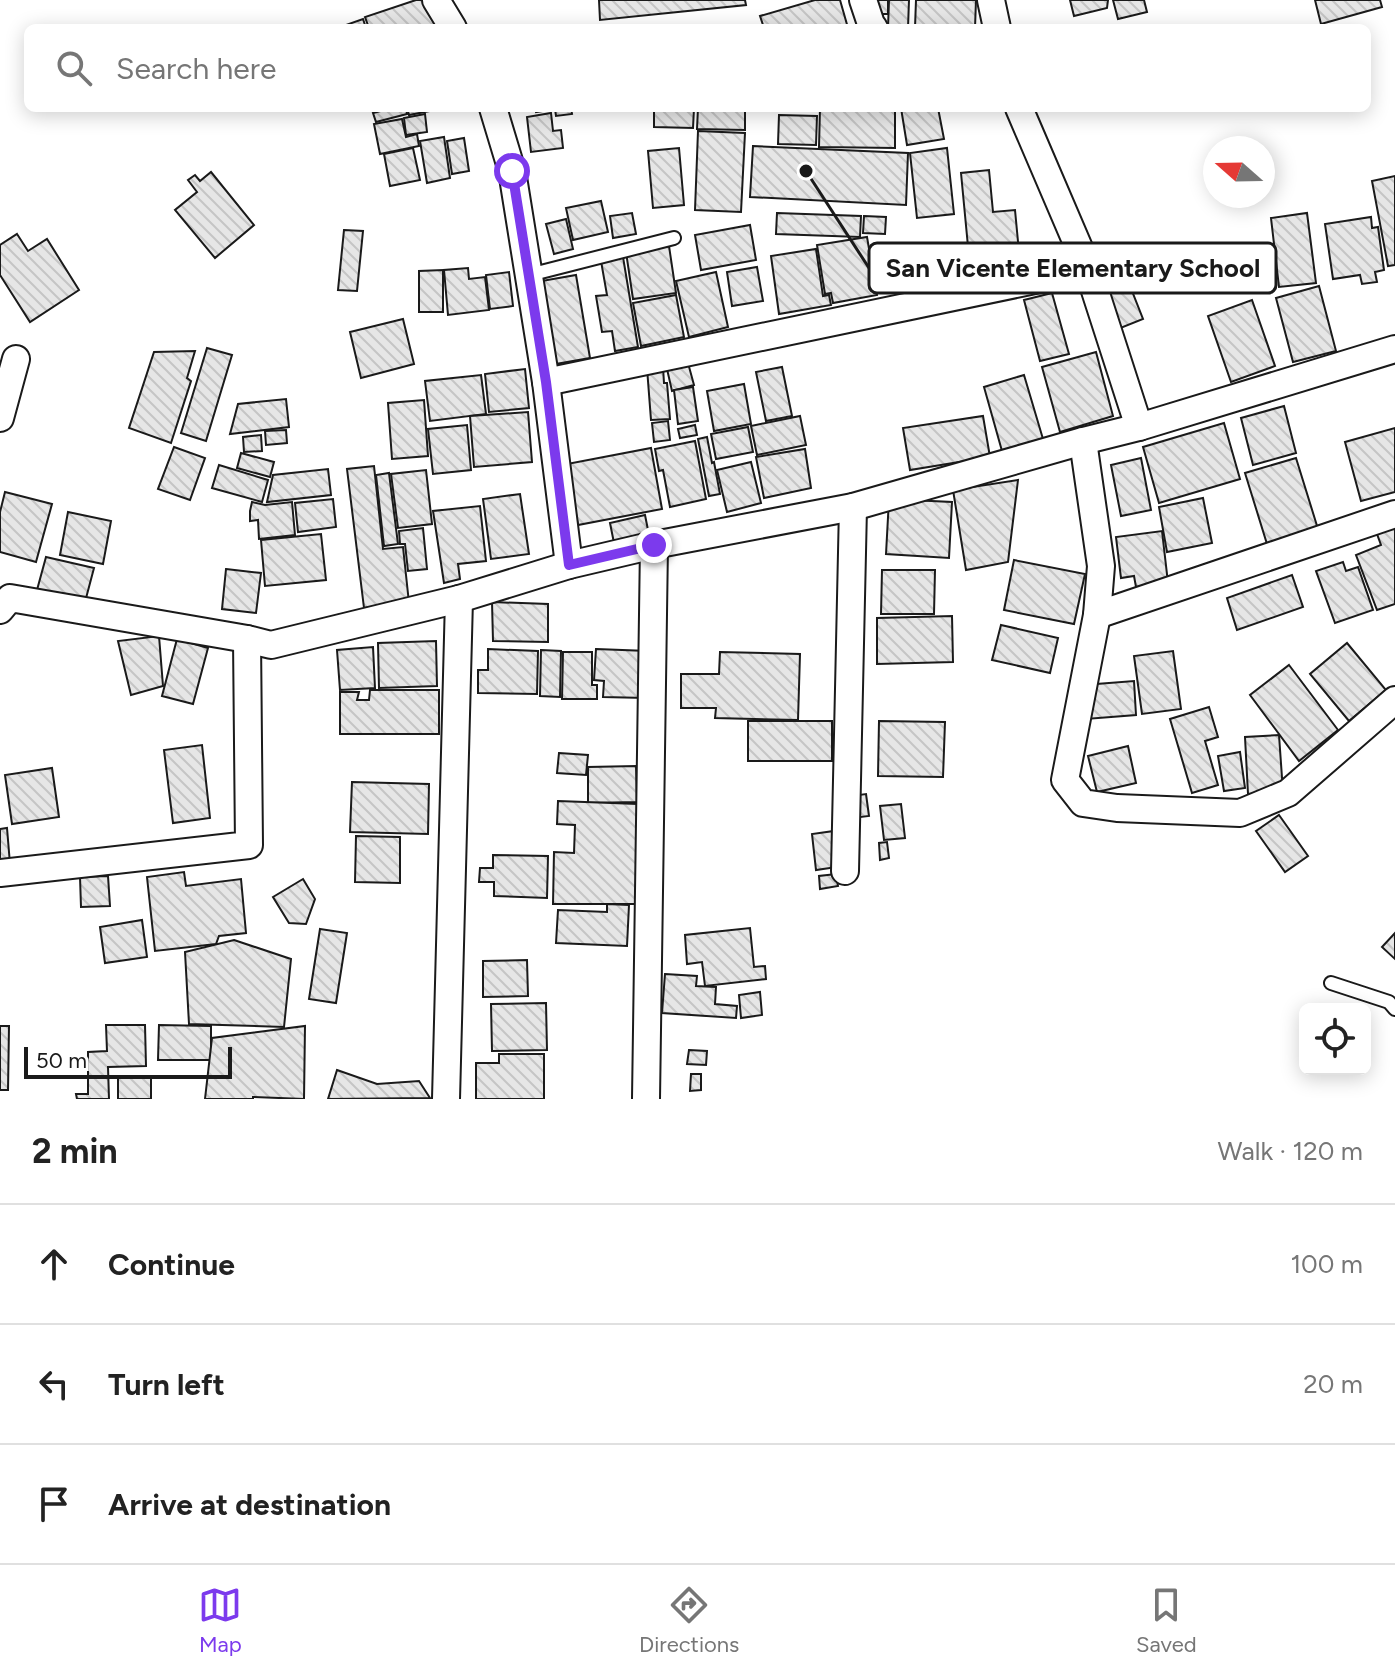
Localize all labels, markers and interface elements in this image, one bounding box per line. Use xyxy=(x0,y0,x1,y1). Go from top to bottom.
search box xyxy=(24,24,1371,112)
icon: search xyxy=(52,46,96,90)
text: Search here xyxy=(116,50,276,87)
north arrow xyxy=(1203,136,1275,208)
route start xyxy=(494,153,530,189)
callout: San Vicente Elementary School xyxy=(869,243,1276,293)
text: San Vicente Elementary School xyxy=(886,252,1260,284)
route end xyxy=(636,527,672,563)
map controls xyxy=(1299,1003,1371,1075)
button: locate xyxy=(1299,1003,1371,1075)
scale bar xyxy=(24,1043,232,1079)
text: 50 m xyxy=(36,1047,87,1074)
text: 2 min xyxy=(32,1131,118,1172)
text: Walk · 120 m xyxy=(1218,1135,1363,1167)
icon: ahead xyxy=(32,1242,76,1286)
text: Continue xyxy=(108,1246,235,1283)
text: 100 m xyxy=(1290,1248,1363,1280)
icon: left xyxy=(32,1362,76,1406)
text: Turn left xyxy=(108,1366,225,1403)
text: 20 m xyxy=(1303,1368,1363,1400)
icon: arrive xyxy=(32,1482,76,1526)
text: Arrive at destination xyxy=(108,1486,391,1523)
tab: Map xyxy=(198,1583,242,1658)
tab: Directions xyxy=(639,1583,739,1658)
tab: Saved xyxy=(1136,1583,1197,1658)

